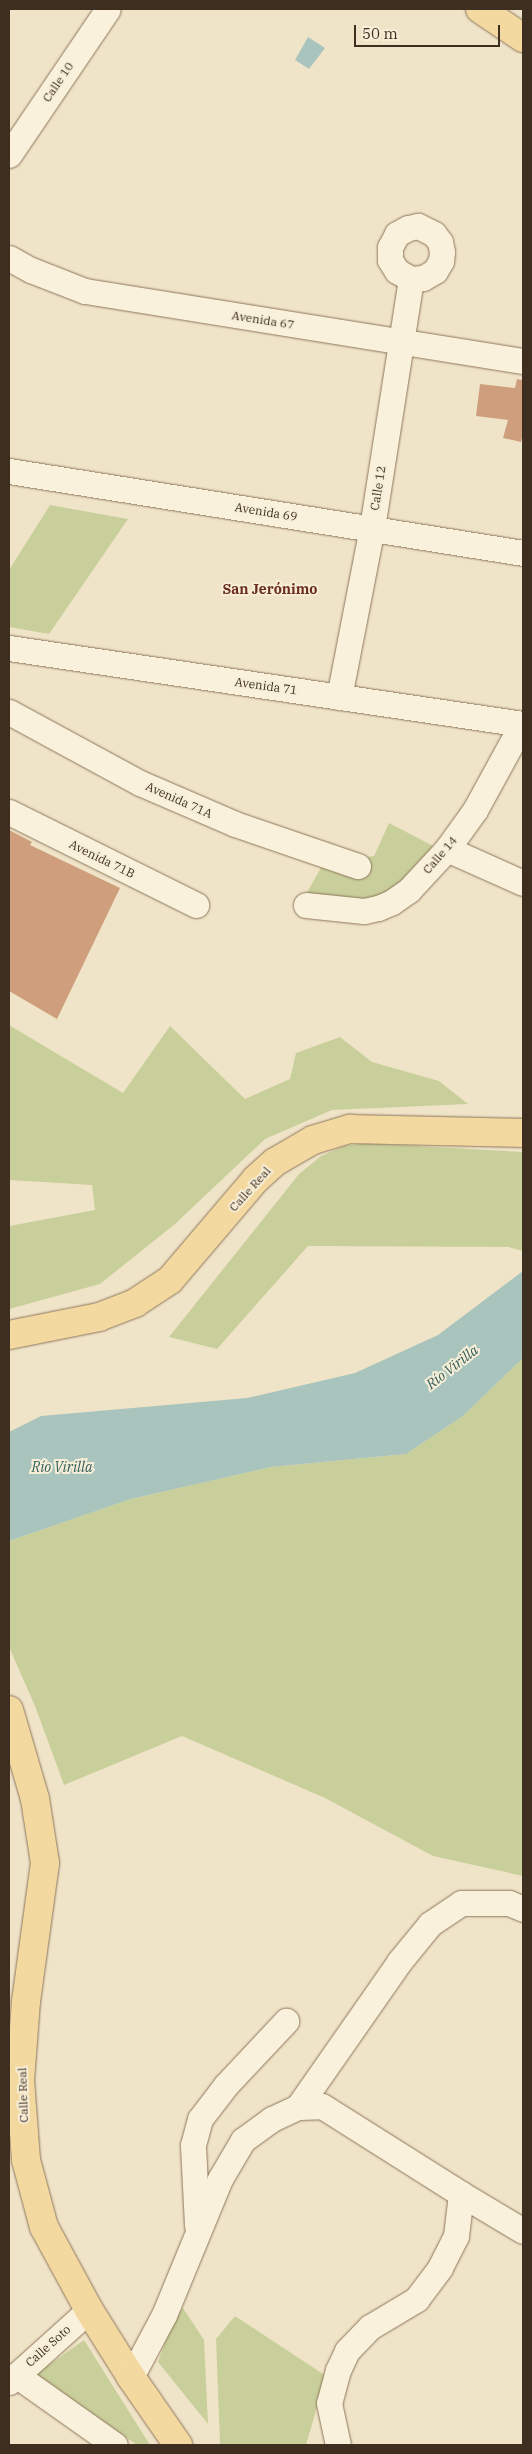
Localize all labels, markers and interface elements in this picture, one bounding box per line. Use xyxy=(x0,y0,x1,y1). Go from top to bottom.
scale bar xyxy=(357,15,503,47)
text: 50 m xyxy=(362,24,398,43)
street label: Calle 10 xyxy=(39,59,77,105)
street label: Avenida 67 xyxy=(231,308,295,332)
street label: Calle 12 xyxy=(367,465,389,511)
street label: Avenida 69 xyxy=(234,500,298,524)
district label: San Jerónimo xyxy=(222,581,318,597)
street label: Avenida 71 xyxy=(234,674,298,698)
street label: Avenida 71A xyxy=(143,779,215,821)
street label: Calle 14 xyxy=(420,833,460,877)
street label: Avenida 71B xyxy=(67,837,137,881)
street label: Calle Real xyxy=(226,1164,274,1214)
water label: Río Virilla xyxy=(423,1342,481,1392)
water label: Río Virilla xyxy=(31,1459,93,1475)
street label: Calle Real xyxy=(15,2067,31,2123)
street label: Calle Soto xyxy=(23,2322,73,2370)

